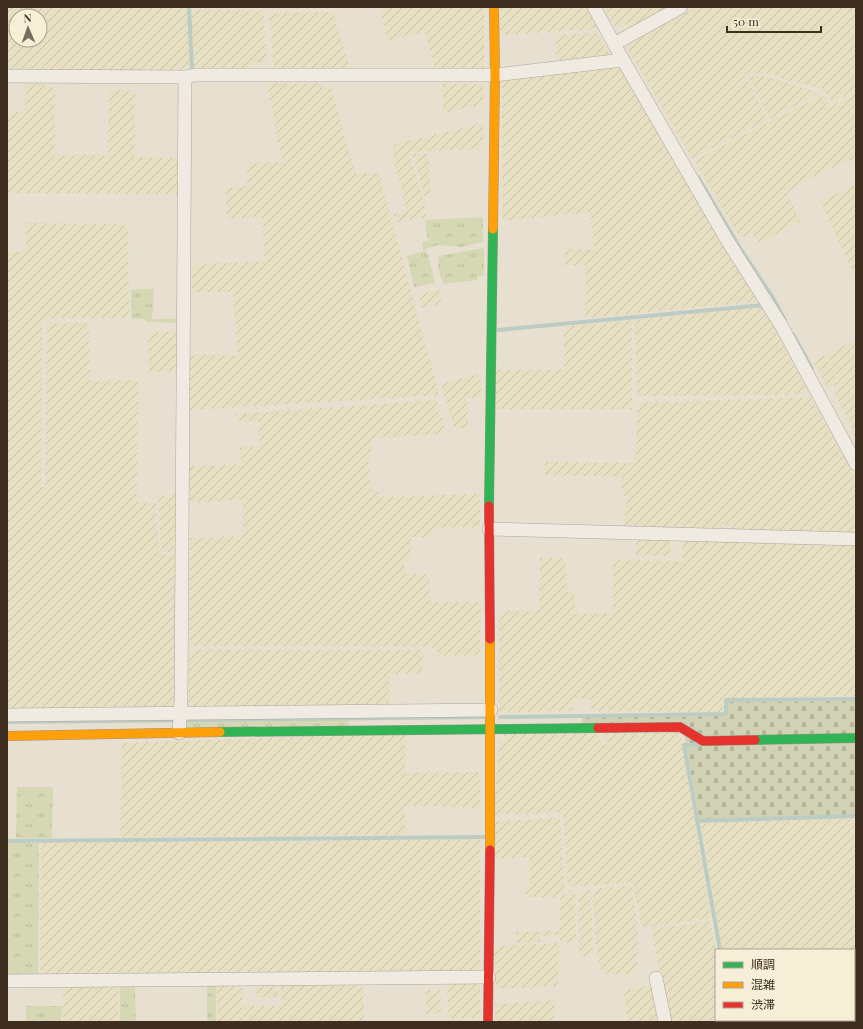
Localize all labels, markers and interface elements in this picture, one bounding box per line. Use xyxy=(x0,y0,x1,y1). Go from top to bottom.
north arrow xyxy=(8,8,48,48)
scale bar xyxy=(727,8,821,34)
text: N xyxy=(23,10,32,25)
text: 50 m xyxy=(733,13,759,29)
legend xyxy=(715,949,855,1021)
text: 順調 xyxy=(751,956,775,972)
text: 混雑 xyxy=(751,976,775,992)
text: 渋滞 xyxy=(751,996,775,1012)

